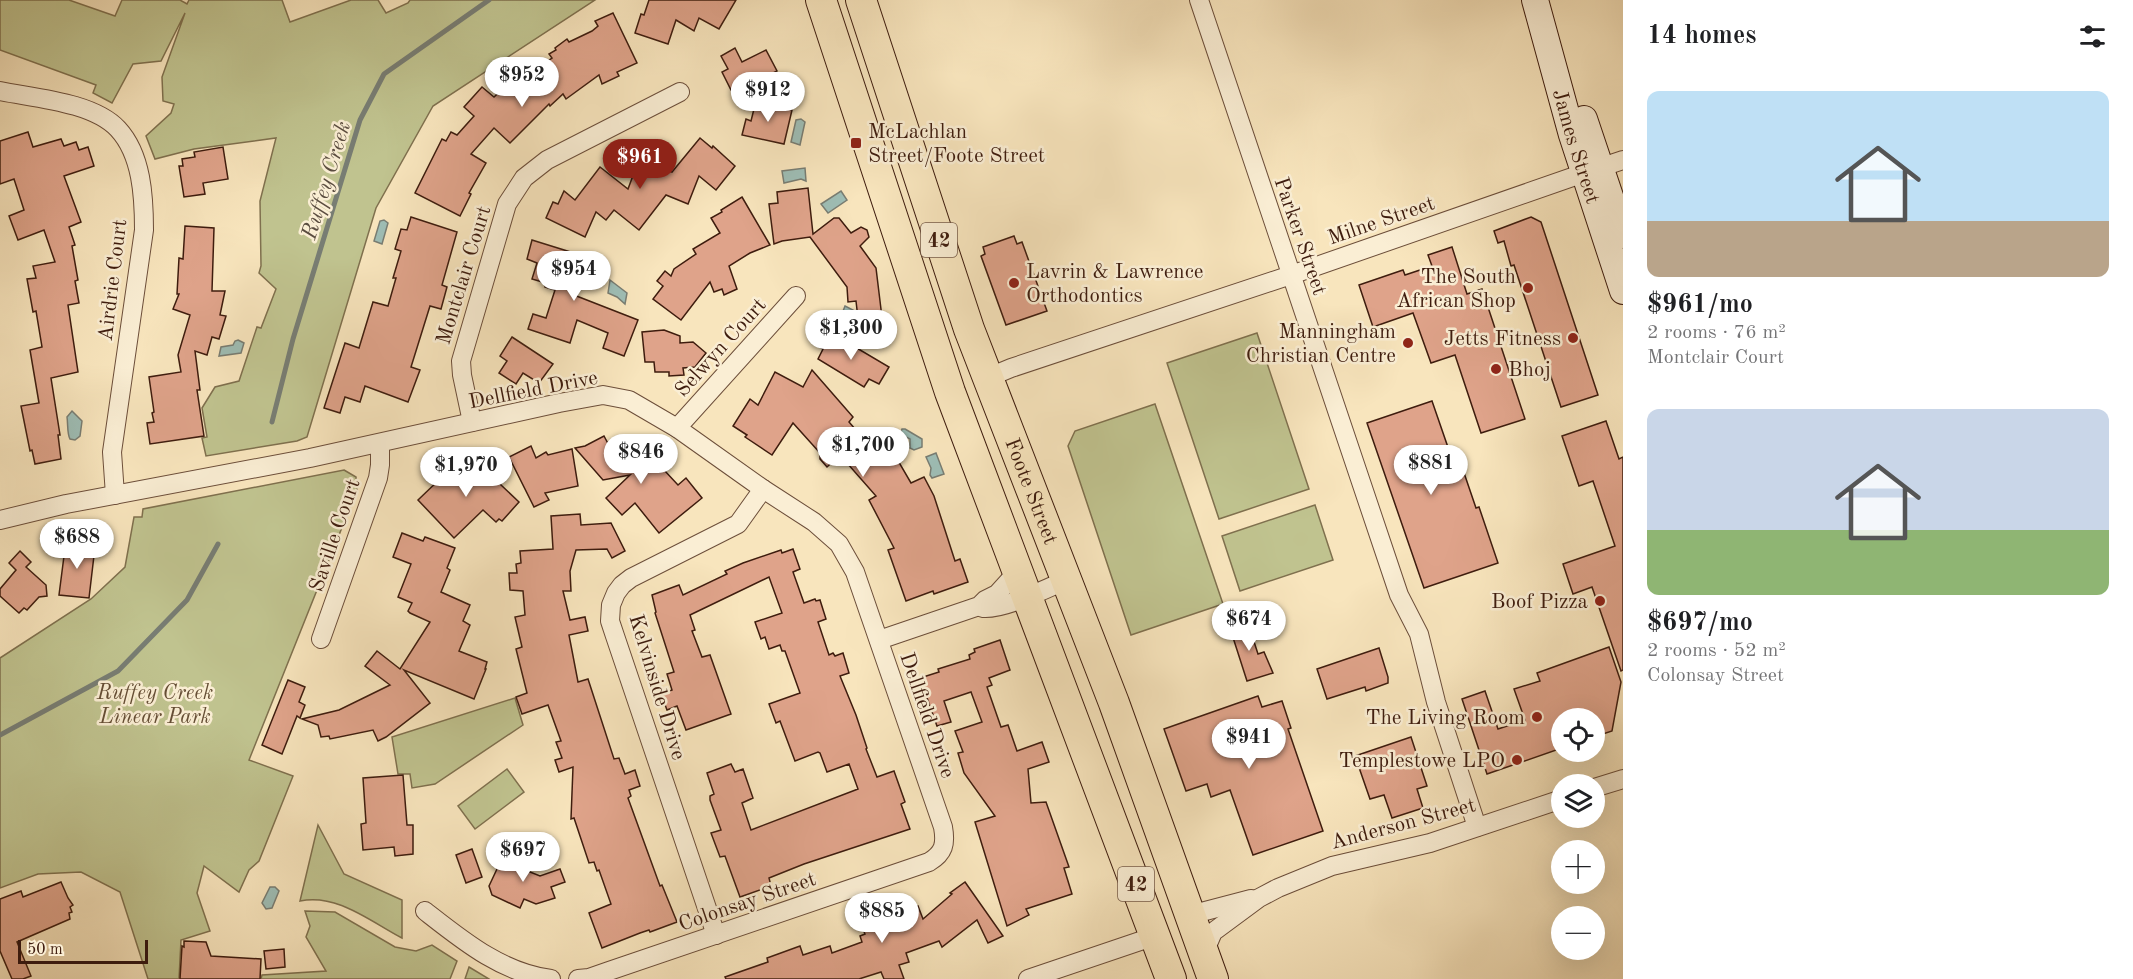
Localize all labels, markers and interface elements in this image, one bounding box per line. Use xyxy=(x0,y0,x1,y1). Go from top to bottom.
icon: filters xyxy=(2076,20,2109,53)
text: 14 homes xyxy=(1647,23,1756,49)
pin: $952 xyxy=(486,57,558,108)
text: $952 xyxy=(499,66,545,86)
pin: $912 xyxy=(732,72,804,123)
text: $912 xyxy=(745,81,791,101)
street label: James Street xyxy=(1548,87,1603,207)
water label: Ruffey Creek xyxy=(298,119,355,243)
place label: McLachlan Street/Foote Street xyxy=(868,122,1045,167)
icon: home xyxy=(1824,130,1932,238)
marker: McLachlan Street/Foote Street xyxy=(849,136,863,150)
pin: $961 xyxy=(604,139,676,190)
text: $961 xyxy=(617,148,663,168)
street label: Parker Street xyxy=(1270,175,1330,298)
street label: Milne Street xyxy=(1325,193,1438,249)
street label: Montclair Court xyxy=(433,204,495,347)
street label: Airdrie Court xyxy=(96,218,131,342)
road number: 42 xyxy=(921,223,957,257)
pin: $954 xyxy=(538,251,610,302)
text: $954 xyxy=(551,260,597,280)
place label: Lavrin & Lawrence Orthodontics xyxy=(1026,262,1203,307)
place label: The South African Shop xyxy=(1396,267,1516,312)
marker: Lavrin & Lawrence Orthodontics xyxy=(1007,276,1021,290)
marker: The South African Shop xyxy=(1521,281,1535,295)
text: $961/mo xyxy=(1647,292,1753,318)
street label: Selwyn Court xyxy=(672,295,771,401)
pin: $1,300 xyxy=(802,310,900,361)
text: $1,300 xyxy=(819,319,883,339)
place label: Manningham Christian Centre xyxy=(1246,322,1396,367)
text: 2 rooms · 76 m² xyxy=(1647,323,1786,343)
place label: Jetts Fitness xyxy=(1444,329,1561,350)
marker: Jetts Fitness xyxy=(1566,331,1580,345)
marker: Manningham Christian Centre xyxy=(1401,336,1415,350)
text: Montclair Court xyxy=(1647,348,1784,368)
place label: Bhoj xyxy=(1508,360,1551,381)
marker: Bhoj xyxy=(1489,362,1503,376)
street label: Dellfield Drive xyxy=(467,368,600,413)
pin: $1,700 xyxy=(814,427,912,478)
pin: $846 xyxy=(605,434,677,485)
street label: Foote Street xyxy=(1000,435,1060,548)
text: $1,700 xyxy=(831,436,895,456)
text: $846 xyxy=(618,443,664,463)
pin: $881 xyxy=(1395,445,1467,496)
pin: $1,970 xyxy=(417,447,515,498)
icon: home xyxy=(1824,448,1932,556)
text: $881 xyxy=(1408,454,1454,474)
text: $1,970 xyxy=(434,456,498,476)
street label: Saville Court xyxy=(306,476,365,595)
pin: $688 xyxy=(41,519,113,570)
text: $688 xyxy=(54,528,100,548)
place label: Boof Pizza xyxy=(1491,592,1588,613)
marker: Boof Pizza xyxy=(1593,594,1607,608)
pin: $674 xyxy=(1213,601,1285,652)
text: $674 xyxy=(1226,610,1272,630)
text: $697/mo xyxy=(1647,610,1753,636)
street label: Kelvinside Drive xyxy=(624,612,689,763)
text: 2 rooms · 52 m² xyxy=(1647,641,1786,661)
street label: Dellfield Drive xyxy=(895,650,958,781)
text: Colonsay Street xyxy=(1647,666,1784,686)
park label: Ruffey Creek Linear Park xyxy=(96,683,213,728)
place label: The Living Room xyxy=(1365,708,1525,729)
map controls xyxy=(1551,708,1605,960)
button: locate xyxy=(1551,708,1605,762)
marker: The Living Room xyxy=(1530,710,1544,724)
pin: $941 xyxy=(1213,719,1285,770)
text: $941 xyxy=(1226,728,1272,748)
place label: Templestowe LPO xyxy=(1338,751,1505,772)
marker: Templestowe LPO xyxy=(1510,753,1524,767)
button: layers xyxy=(1551,774,1605,828)
street label: Anderson Street xyxy=(1329,795,1478,854)
pin: $697 xyxy=(487,832,559,883)
button: + xyxy=(1551,840,1605,894)
text: $697 xyxy=(500,841,546,861)
road number: 42 xyxy=(1118,867,1154,901)
street label: Colonsay Street xyxy=(676,869,819,936)
pin: $885 xyxy=(846,893,918,944)
text: $885 xyxy=(859,902,905,922)
button: − xyxy=(1551,906,1605,960)
scale bar xyxy=(18,937,148,964)
text: 50 m xyxy=(27,942,63,958)

